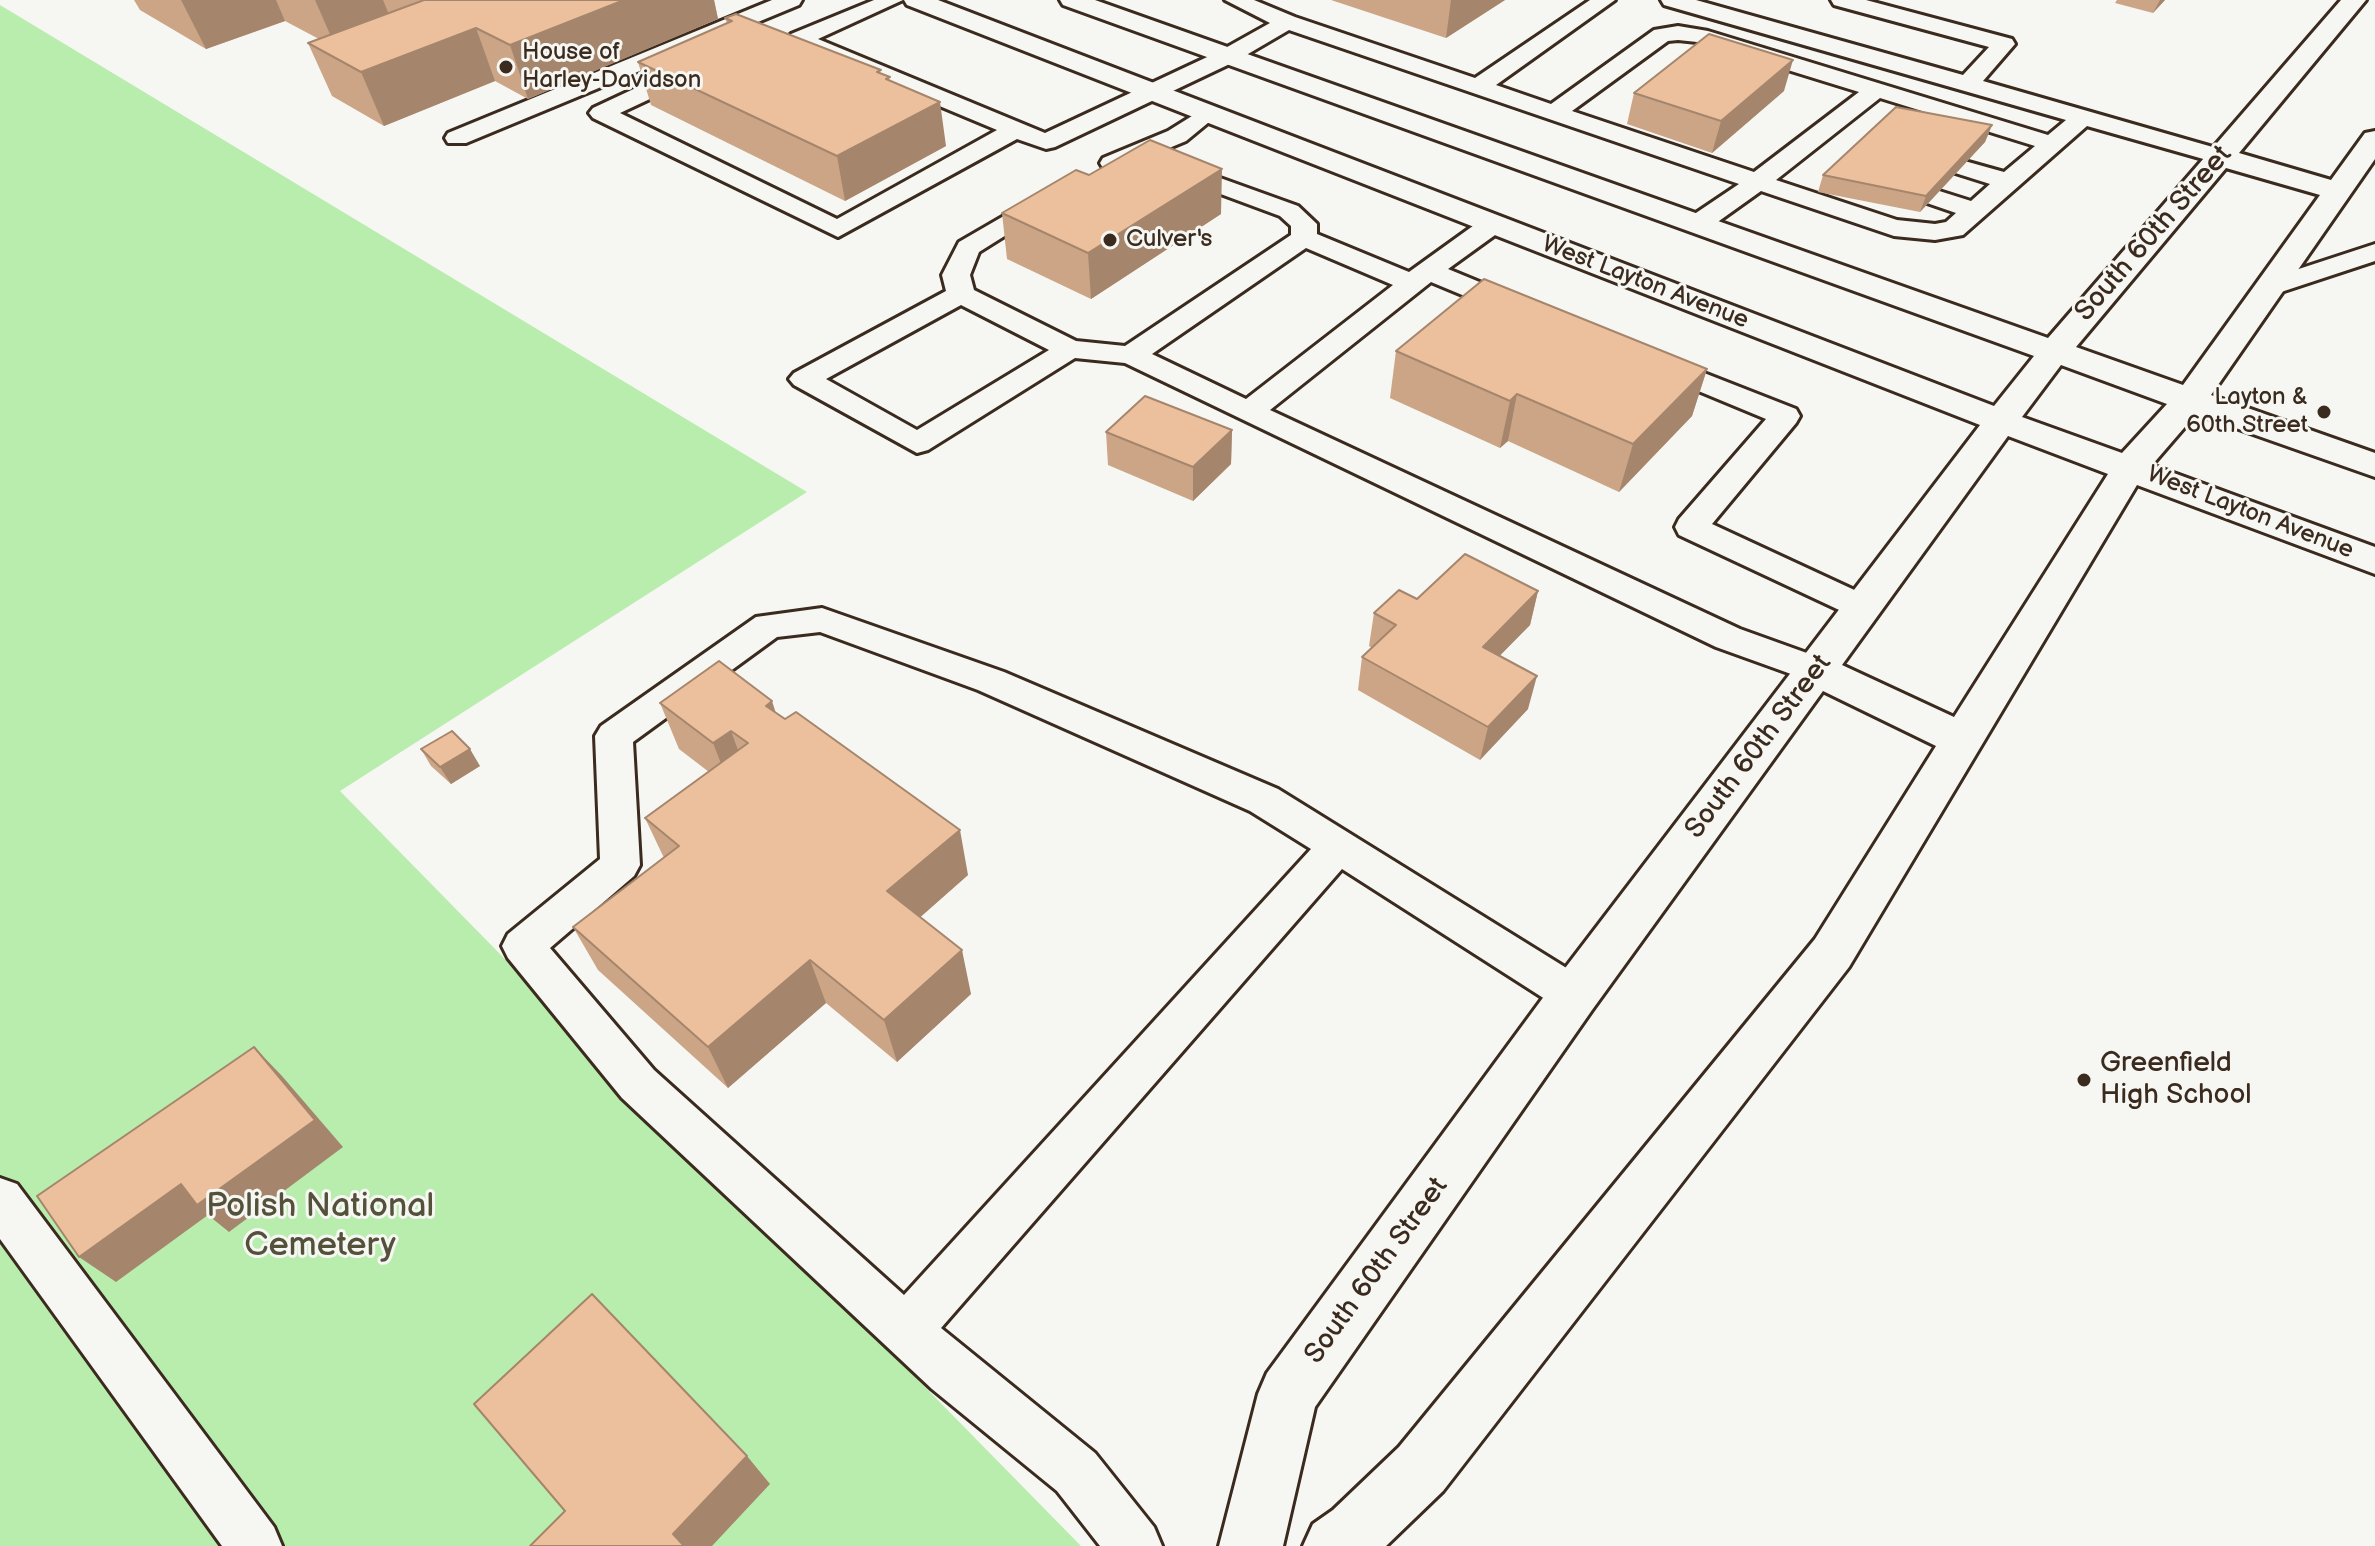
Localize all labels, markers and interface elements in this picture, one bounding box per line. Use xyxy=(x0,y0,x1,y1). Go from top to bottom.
place label: House of Harley-Davidson xyxy=(522,39,701,95)
marker: House of Harley-Davidson xyxy=(497,58,515,76)
street label: South 60th Street xyxy=(2069,139,2239,329)
place label: Culver's xyxy=(1126,226,1212,254)
street label: West Layton Avenue xyxy=(1538,230,1752,336)
marker: Culver's xyxy=(1101,231,1119,249)
place label: Layton & 60th Street xyxy=(2186,384,2308,440)
marker: Layton & 60th Street xyxy=(2315,403,2333,421)
street label: West Layton Avenue xyxy=(2143,460,2357,566)
street label: South 60th Street xyxy=(1679,648,1839,846)
place label: Greenfield High School xyxy=(2100,1047,2252,1113)
marker: Greenfield High School xyxy=(2075,1071,2093,1089)
street label: South 60th Street xyxy=(1298,1171,1456,1371)
park label: Polish National Cemetery xyxy=(206,1187,434,1266)

